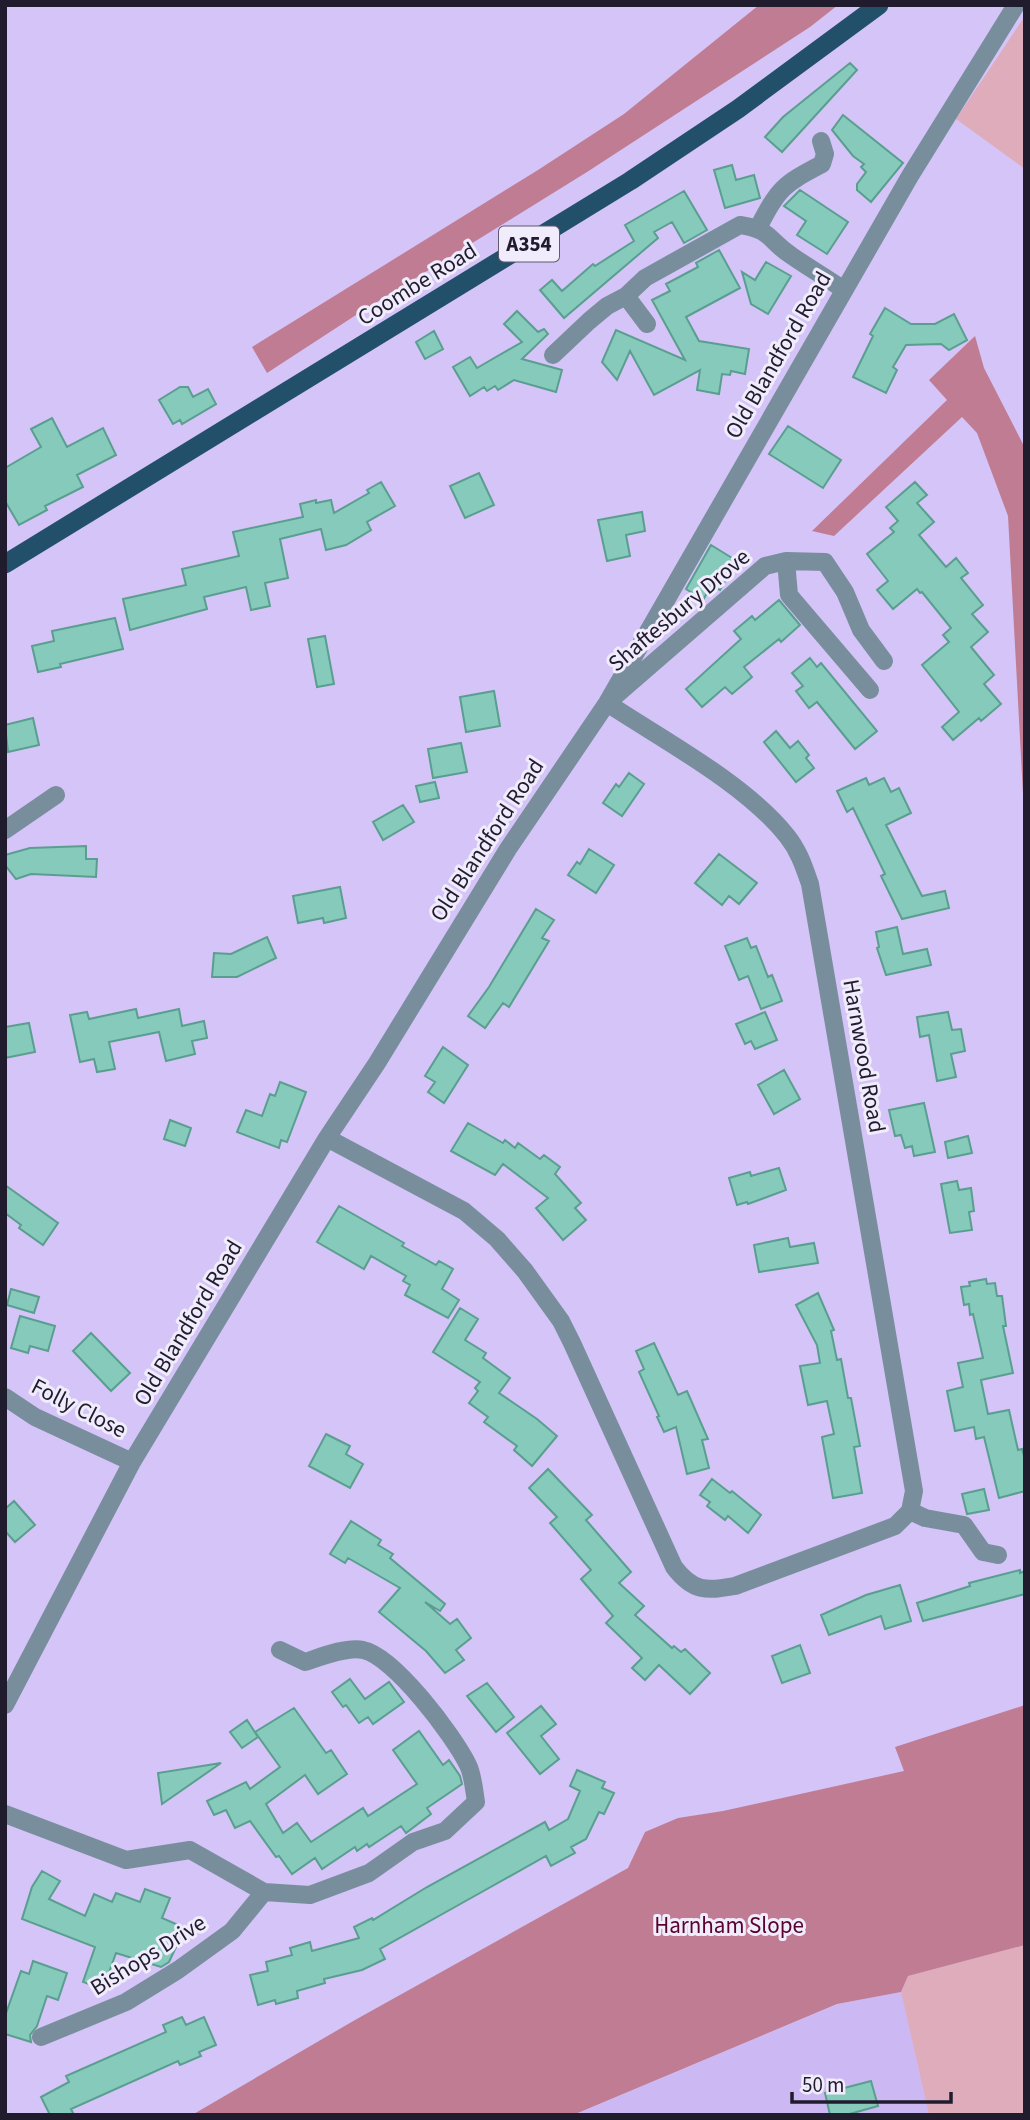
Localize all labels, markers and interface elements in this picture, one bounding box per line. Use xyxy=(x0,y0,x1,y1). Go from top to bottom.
road number: A354 xyxy=(499,226,559,262)
street label: Coombe Road xyxy=(351,234,483,334)
street label: Old Blandford Road xyxy=(717,265,839,445)
street label: Shaftesbury Drove xyxy=(601,541,757,679)
street label: Old Blandford Road xyxy=(422,752,552,928)
street label: Harnwood Road xyxy=(834,977,894,1135)
street label: Old Blandford Road xyxy=(125,1234,251,1412)
street label: Folly Close xyxy=(26,1370,132,1446)
street label: Bishops Drive xyxy=(84,1906,212,2004)
park label: Harnham Slope xyxy=(654,1909,804,1942)
scale bar xyxy=(792,2060,951,2104)
text: 50 m xyxy=(802,2070,844,2100)

